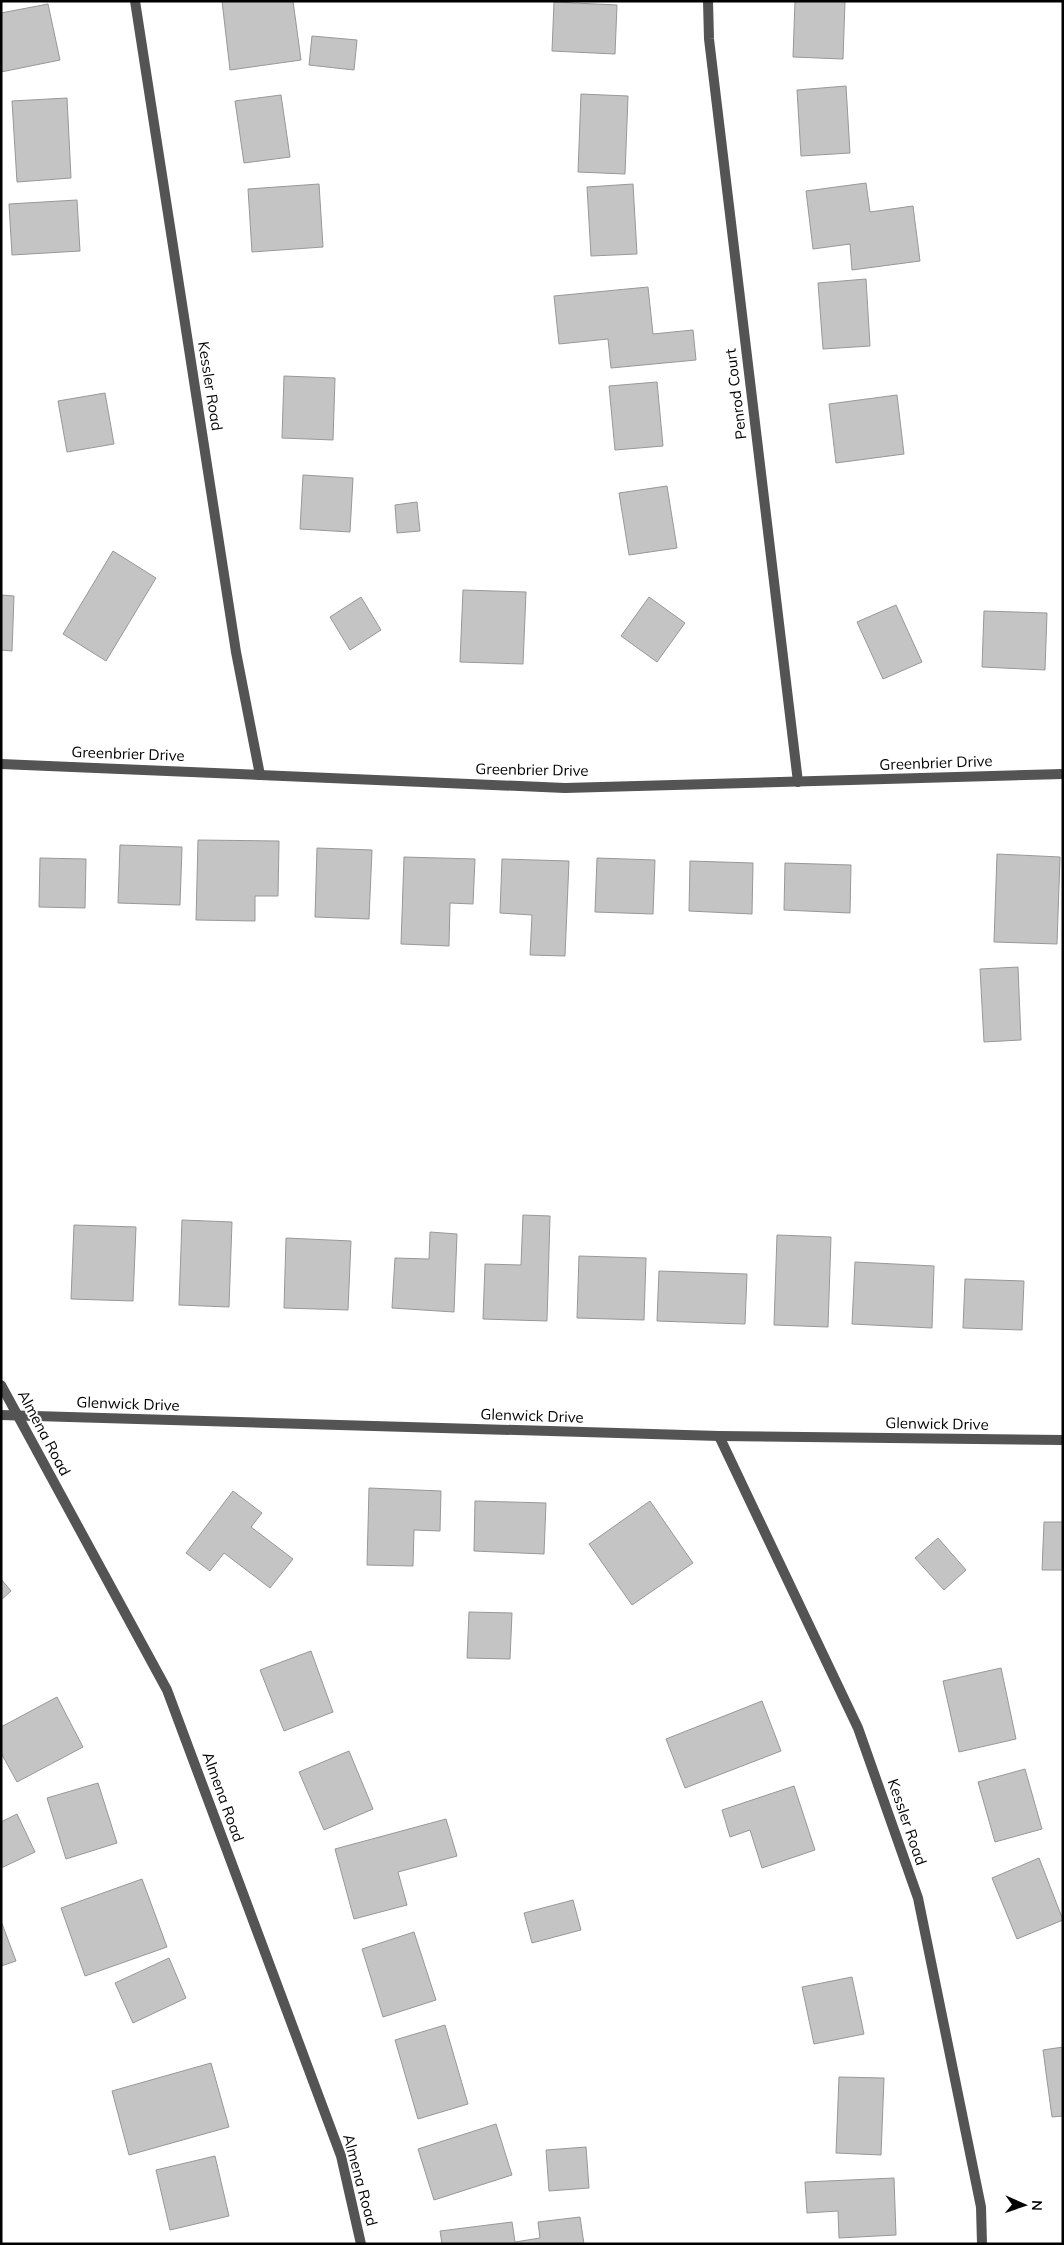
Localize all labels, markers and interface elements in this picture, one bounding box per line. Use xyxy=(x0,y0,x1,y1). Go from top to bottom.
street label: Kessler Road xyxy=(194,340,227,432)
street label: Penrod Court xyxy=(721,348,750,441)
street label: Greenbrier Drive xyxy=(71,742,185,765)
street label: Greenbrier Drive xyxy=(879,751,993,774)
street label: Greenbrier Drive xyxy=(475,759,589,780)
street label: Almena Road xyxy=(14,1387,75,1479)
street label: Glenwick Drive xyxy=(76,1392,180,1415)
street label: Glenwick Drive xyxy=(480,1404,584,1427)
street label: Glenwick Drive xyxy=(885,1413,989,1434)
street label: Almena Road xyxy=(198,1749,249,1844)
street label: Kessler Road xyxy=(884,1776,931,1868)
street label: Almena Road xyxy=(339,2132,382,2228)
north arrow xyxy=(999,2180,1049,2230)
text: N xyxy=(1028,2200,1046,2211)

